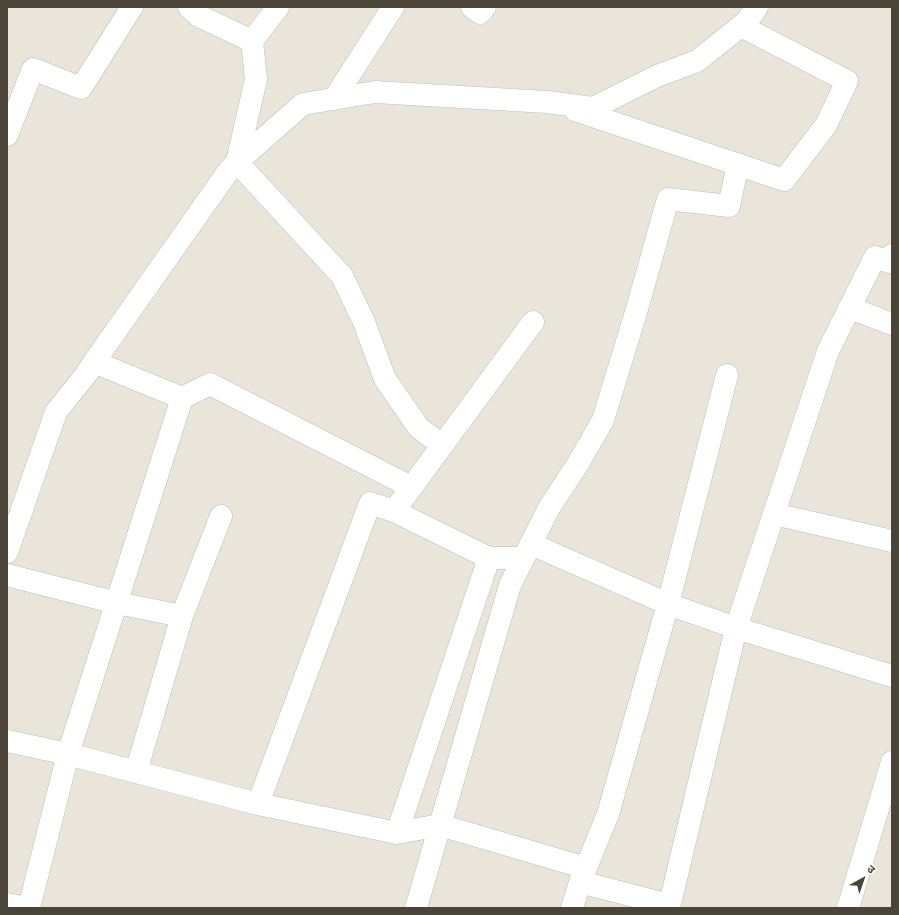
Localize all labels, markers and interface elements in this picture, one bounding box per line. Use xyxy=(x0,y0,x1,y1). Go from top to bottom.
north arrow xyxy=(843,859,883,899)
text: उ xyxy=(864,862,878,876)

